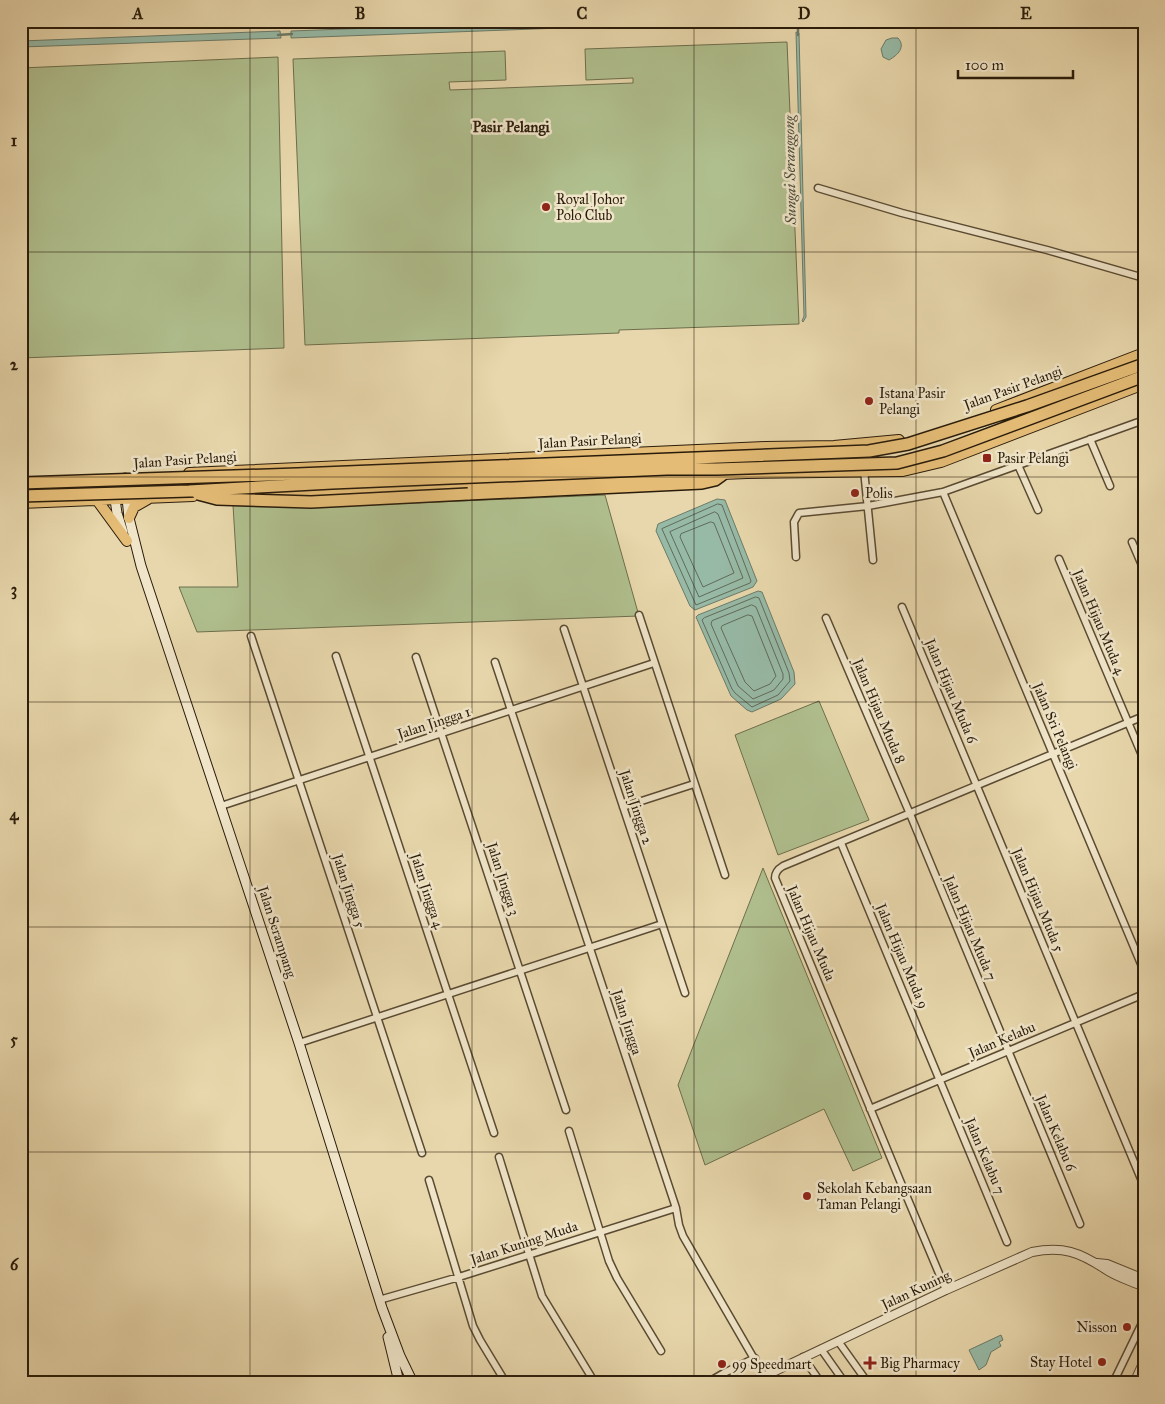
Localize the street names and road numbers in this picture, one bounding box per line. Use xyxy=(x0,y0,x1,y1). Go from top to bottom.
street label: Jalan Pasir Pelangi xyxy=(960,362,1065,415)
street label: Jalan Pasir Pelangi xyxy=(536,430,642,453)
street label: Jalan Pasir Pelangi xyxy=(131,448,237,473)
street label: Jalan Hijau Muda 4 xyxy=(1067,565,1129,679)
street label: Jalan Hijau Muda 6 xyxy=(920,634,981,747)
street label: Jalan Hijau Muda 8 xyxy=(848,654,909,766)
street label: Jalan Sri Pelangi xyxy=(1027,678,1081,773)
street label: Jalan Jingga 1 xyxy=(393,703,474,744)
street label: Jalan Jingga 2 xyxy=(614,766,656,847)
street label: Jalan Jingga 3 xyxy=(482,838,523,918)
street label: Jalan Hijau Muda 5 xyxy=(1007,844,1068,955)
street label: Jalan Jingga 4 xyxy=(405,849,448,932)
street label: Jalan Jingga 5 xyxy=(327,850,369,931)
street label: Jalan Hijau Muda 7 xyxy=(939,871,1000,983)
street label: Jalan Hijau Muda xyxy=(782,881,839,984)
street label: Jalan Serampang xyxy=(253,882,300,981)
street label: Jalan Hijau Muda 9 xyxy=(870,899,932,1011)
street label: Jalan Jingga xyxy=(607,985,646,1057)
street label: Jalan Kelabu xyxy=(964,1018,1039,1063)
street label: Jalan Kelabu 6 xyxy=(1031,1090,1080,1175)
street label: Jalan Kelabu 7 xyxy=(960,1113,1009,1197)
street label: Jalan Kuning Muda xyxy=(466,1218,580,1270)
street label: Jalan Kuning xyxy=(877,1266,954,1315)

